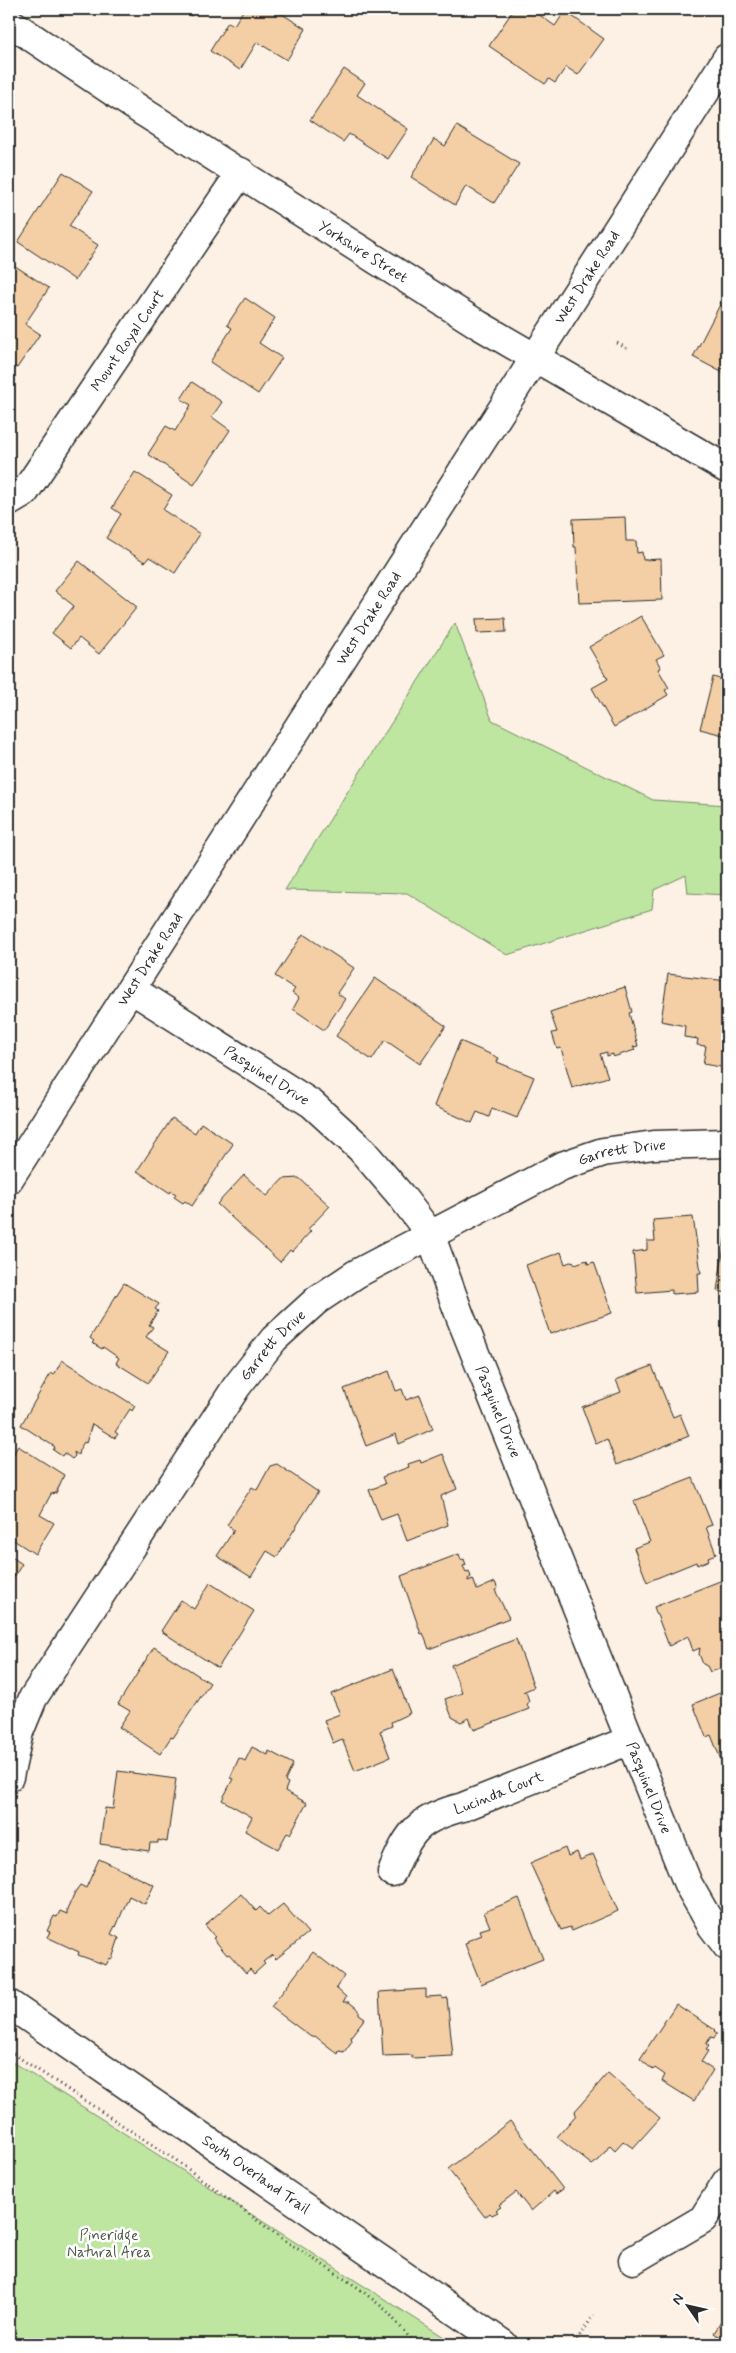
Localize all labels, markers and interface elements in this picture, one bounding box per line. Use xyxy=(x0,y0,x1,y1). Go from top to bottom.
street label: Yorkshire Street xyxy=(314,216,412,288)
street label: West Drake Road xyxy=(550,227,625,328)
street label: Mount Royal Court xyxy=(87,286,170,396)
street label: West Drake Road xyxy=(332,568,406,669)
street label: West Drake Road xyxy=(113,909,188,1010)
street label: Pasquinel Drive xyxy=(220,1042,313,1111)
street label: Garrett Drive xyxy=(575,1136,667,1171)
street label: Garrett Drive xyxy=(236,1306,311,1385)
street label: Pasquinel Drive xyxy=(470,1363,525,1461)
street label: Pasquinel Drive xyxy=(621,1739,676,1837)
street label: Lucinda Court xyxy=(452,1767,547,1820)
street label: South Overland Trail xyxy=(198,2131,314,2219)
park label: Pineridge Natural Area xyxy=(67,2226,151,2263)
north arrow xyxy=(664,2280,714,2330)
text: N xyxy=(668,2290,688,2308)

